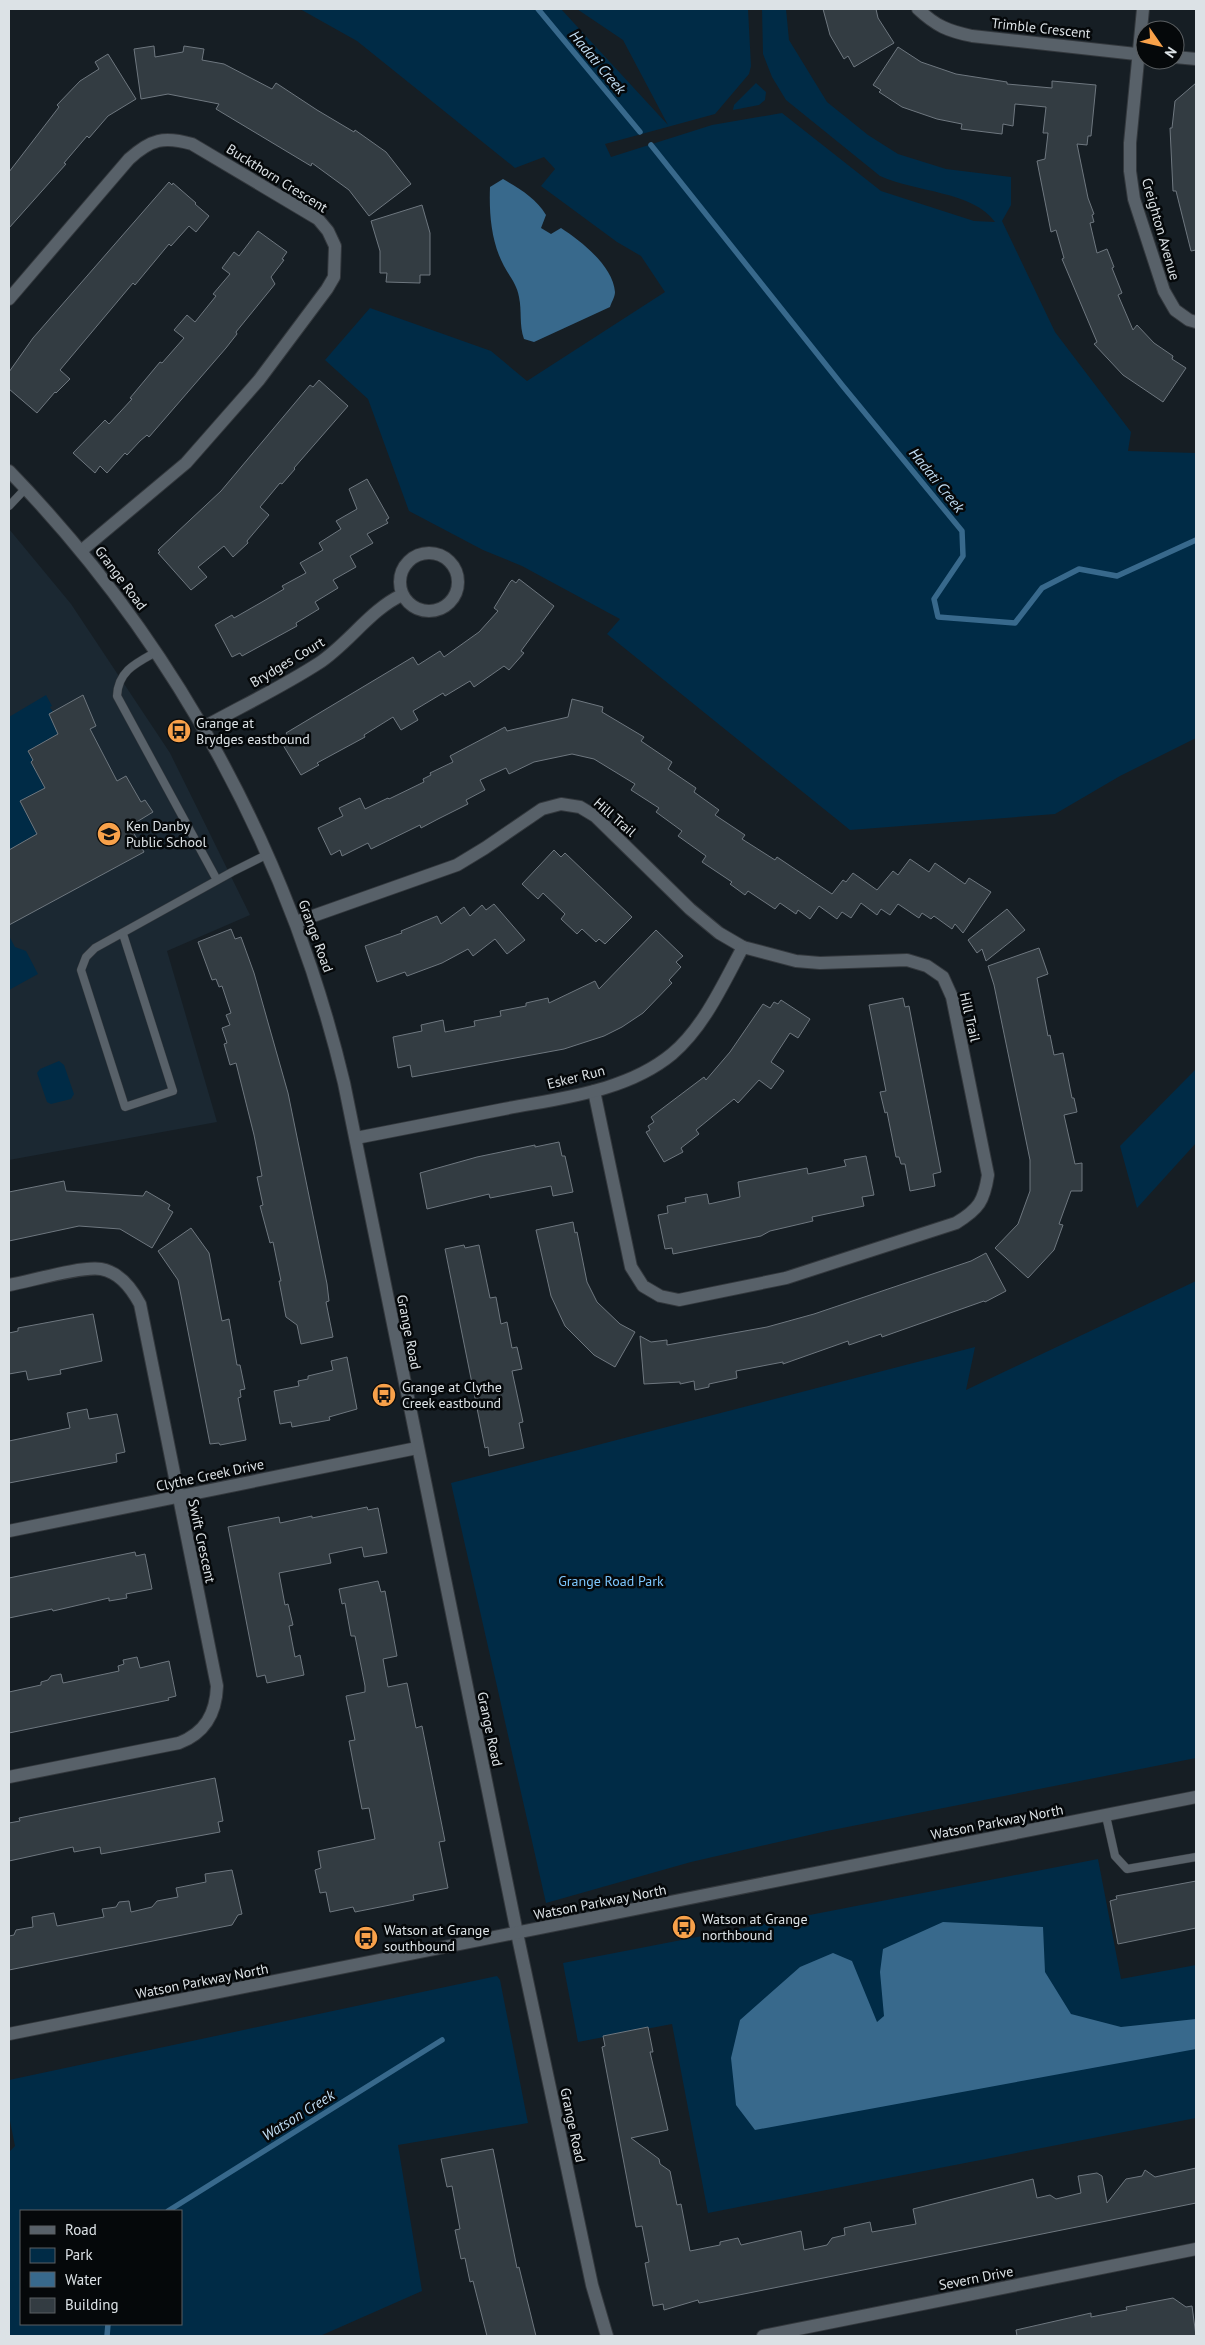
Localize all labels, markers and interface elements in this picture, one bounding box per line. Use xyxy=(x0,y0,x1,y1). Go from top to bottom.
street label: Trimble Crescent xyxy=(990,14,1092,42)
north arrow xyxy=(1135,20,1185,70)
water label: Hadati Creek xyxy=(566,26,631,99)
text: N xyxy=(1161,43,1181,61)
street label: Buckthorn Crescent xyxy=(223,140,331,216)
street label: Creighton Avenue xyxy=(1138,176,1184,282)
water label: Hadati Creek xyxy=(905,444,970,517)
street label: Grange Road xyxy=(91,542,151,614)
street label: Brydges Court xyxy=(246,633,328,691)
place label: Grange at Brydges eastbound xyxy=(196,714,310,748)
bus stop icon: Grange at Brydges eastbound xyxy=(166,718,192,744)
street label: Hill Trail xyxy=(590,794,640,840)
place label: Ken Danby Public School xyxy=(126,817,207,851)
school or university icon: Ken Danby Public School xyxy=(96,821,122,847)
street label: Grange Road xyxy=(295,897,337,975)
street label: Hill Trail xyxy=(956,990,984,1044)
street label: Esker Run xyxy=(545,1061,607,1093)
street label: Grange Road xyxy=(393,1293,425,1371)
place label: Grange at Clythe Creek eastbound xyxy=(402,1378,502,1412)
bus stop icon: Grange at Clythe Creek eastbound xyxy=(371,1382,397,1408)
street label: Clythe Creek Drive xyxy=(154,1455,266,1495)
street label: Swift Crescent xyxy=(184,1497,220,1585)
park label: Grange Road Park xyxy=(558,1572,664,1590)
street label: Grange Road xyxy=(473,1690,507,1768)
street label: Watson Parkway North xyxy=(929,1800,1065,1844)
street label: Watson Parkway North xyxy=(532,1880,668,1924)
place label: Watson at Grange northbound xyxy=(702,1910,808,1944)
bus stop icon: Watson at Grange northbound xyxy=(671,1914,697,1940)
place label: Watson at Grange southbound xyxy=(384,1921,490,1955)
bus stop icon: Watson at Grange southbound xyxy=(353,1925,379,1951)
street label: Watson Parkway North xyxy=(134,1959,270,2003)
water label: Watson Creek xyxy=(258,2085,339,2145)
street label: Grange Road xyxy=(556,2086,590,2164)
legend xyxy=(20,2210,182,2325)
text: Road xyxy=(65,2220,97,2239)
text: Park xyxy=(65,2245,93,2264)
street label: Severn Drive xyxy=(937,2262,1015,2294)
text: Water xyxy=(65,2270,102,2289)
text: Building xyxy=(65,2295,119,2314)

